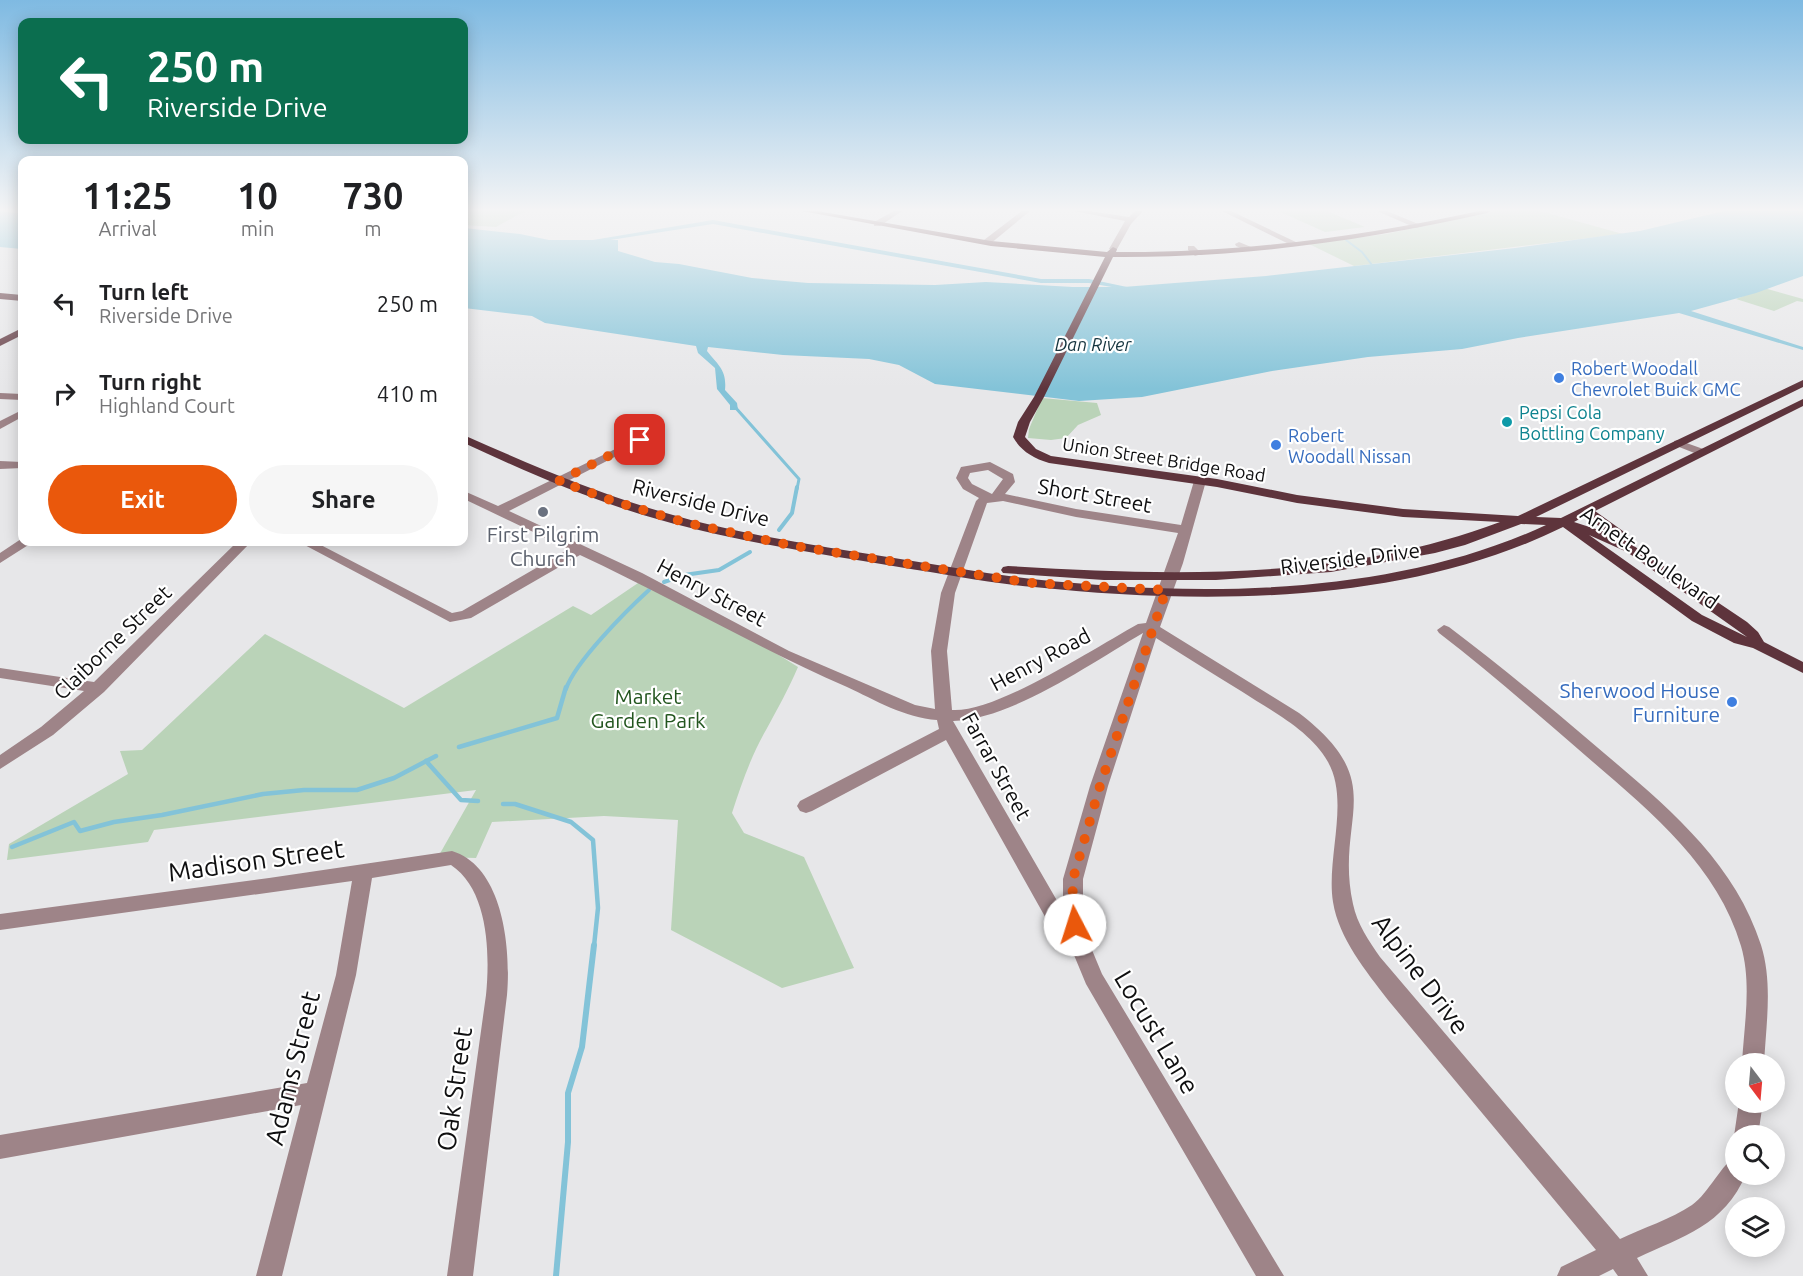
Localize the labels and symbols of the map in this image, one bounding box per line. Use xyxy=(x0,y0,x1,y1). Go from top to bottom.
water label: Dan River xyxy=(1055,334,1132,354)
place label: Robert Woodall Chevrolet Buick GMC xyxy=(1571,358,1741,399)
marker: Robert Woodall Chevrolet Buick GMC xyxy=(1552,371,1566,385)
place label: Pepsi Cola Bottling Company xyxy=(1519,402,1665,443)
pin xyxy=(614,414,665,465)
marker: Pepsi Cola Bottling Company xyxy=(1500,415,1514,429)
place label: Robert Woodall Nissan xyxy=(1288,425,1411,466)
street label: Union Street Bridge Road xyxy=(1061,433,1267,485)
marker: Robert Woodall Nissan xyxy=(1269,438,1283,452)
street label: Riverside Drive xyxy=(630,473,772,531)
street label: Short Street xyxy=(1036,473,1154,517)
street label: Arnett Boulevard xyxy=(1577,501,1723,613)
marker: First Pilgrim Church xyxy=(536,505,550,519)
place label: First Pilgrim Church xyxy=(487,522,599,570)
street label: Riverside Drive xyxy=(1279,538,1421,578)
street label: Henry Street xyxy=(653,553,771,631)
street label: Claiborne Street xyxy=(48,580,176,704)
street label: Henry Road xyxy=(986,623,1094,695)
place label: Sherwood House Furniture xyxy=(1559,678,1720,726)
park label: Market Garden Park xyxy=(590,684,706,732)
marker: Sherwood House Furniture xyxy=(1725,695,1739,709)
street label: Farrar Street xyxy=(958,708,1036,824)
street label: Madison Street xyxy=(166,833,346,887)
position arrow xyxy=(1043,893,1107,957)
street label: Alpine Drive xyxy=(1367,909,1475,1039)
street label: Locust Lane xyxy=(1109,965,1205,1099)
street label: Adams Street xyxy=(259,988,325,1148)
street label: Oak Street xyxy=(431,1025,477,1153)
north arrow xyxy=(1725,1053,1785,1113)

